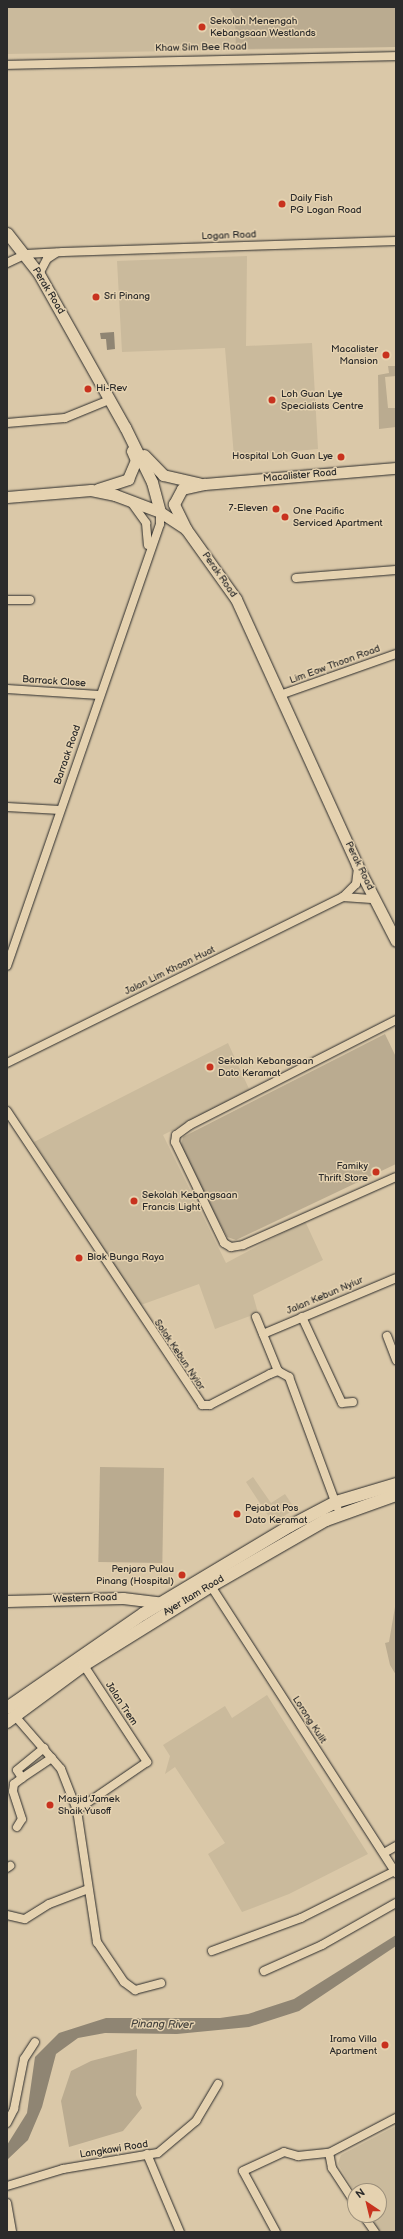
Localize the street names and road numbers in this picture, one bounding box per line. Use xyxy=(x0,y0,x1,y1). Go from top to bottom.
street label: Khaw Sim Bee Road xyxy=(155,41,247,55)
street label: Logan Road xyxy=(201,229,257,243)
street label: Perak Road xyxy=(29,265,67,317)
street label: Macalister Road xyxy=(263,467,337,485)
street label: Perak Road xyxy=(199,550,239,600)
street label: Lim Eow Thoon Road xyxy=(288,643,382,687)
street label: Barrack Close xyxy=(22,674,86,690)
street label: Barrack Road xyxy=(52,724,84,786)
street label: Perak Road xyxy=(342,840,376,892)
street label: Jalan Lim Khoon Huat xyxy=(123,944,217,998)
street label: Jalan Kebun Nyiur xyxy=(285,1274,365,1318)
street label: Solok Kebun Nyior xyxy=(151,1317,207,1393)
street label: Ayer Itam Road xyxy=(161,1573,227,1619)
street label: Western Road xyxy=(53,1592,117,1606)
street label: Jalan Trem xyxy=(102,1680,140,1728)
street label: Lorong Kulit xyxy=(289,1694,329,1746)
street label: Langkawi Road xyxy=(79,2139,149,2161)

